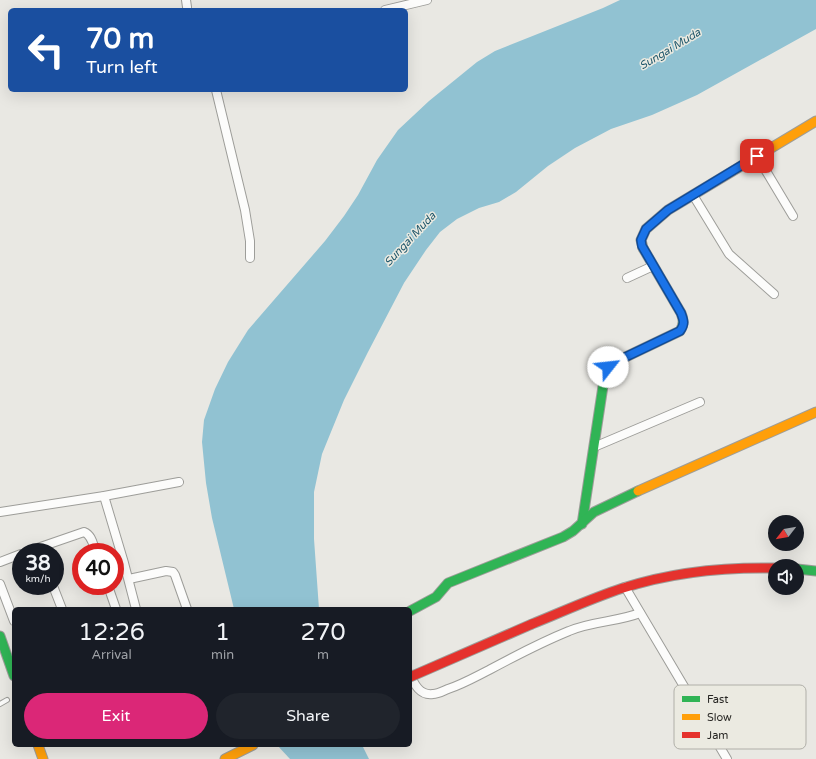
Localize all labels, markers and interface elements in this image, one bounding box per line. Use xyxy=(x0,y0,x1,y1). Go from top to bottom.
text: 70 m xyxy=(86,22,154,56)
icon: left xyxy=(20,24,72,76)
water label: Sungai Muda xyxy=(637,25,704,72)
text: Turn left xyxy=(86,56,158,78)
pin xyxy=(740,139,774,173)
icon: arrive xyxy=(746,145,768,167)
water label: Sungai Muda xyxy=(382,209,439,269)
position arrow xyxy=(587,346,629,388)
north arrow xyxy=(768,515,804,551)
map controls xyxy=(768,515,804,595)
speed limit sign: 40 xyxy=(72,543,124,595)
text: 38 xyxy=(25,552,51,576)
button: sound xyxy=(768,559,804,595)
text: km/h xyxy=(25,573,51,585)
text: 12:26 xyxy=(78,618,145,647)
text: 1 xyxy=(215,618,230,647)
text: 270 xyxy=(300,618,346,647)
text: Arrival xyxy=(91,647,132,663)
text: min xyxy=(211,647,234,663)
text: m xyxy=(317,647,329,663)
legend xyxy=(674,685,806,749)
button: Exit xyxy=(24,693,208,739)
button: Share xyxy=(216,693,400,739)
text: Fast xyxy=(707,693,728,706)
text: Slow xyxy=(707,711,732,724)
text: Jam xyxy=(707,729,728,742)

